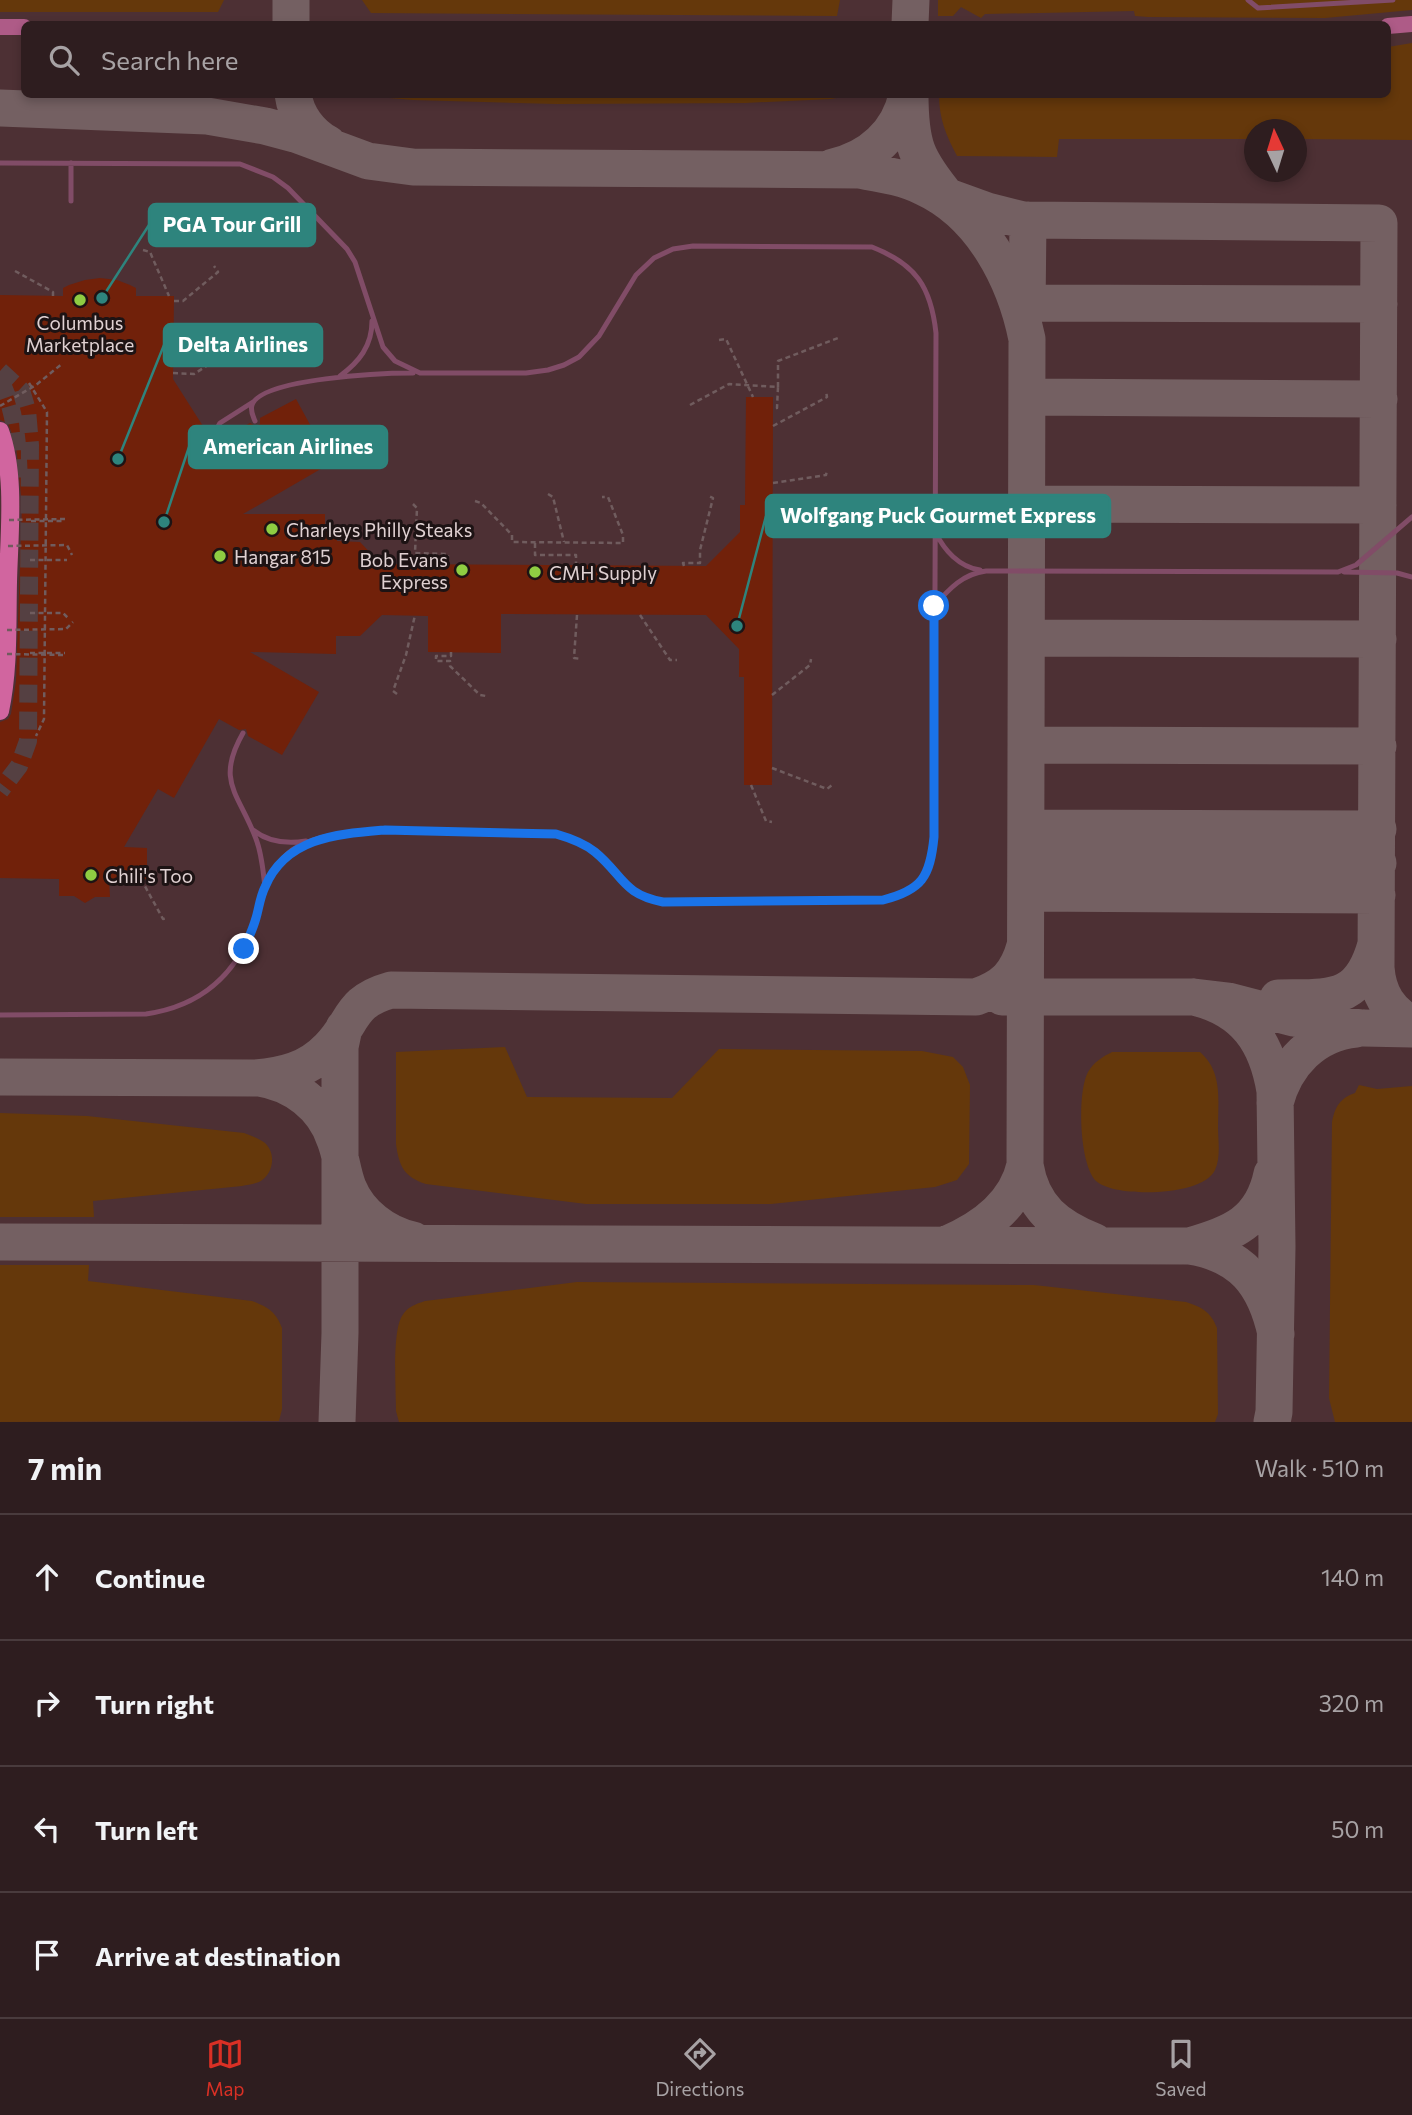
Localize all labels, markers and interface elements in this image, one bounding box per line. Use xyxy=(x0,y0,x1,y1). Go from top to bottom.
search box xyxy=(21,21,1391,98)
icon: search xyxy=(45,41,83,79)
text: Search here xyxy=(101,44,239,75)
north arrow xyxy=(1244,119,1307,182)
callout: PGA Tour Grill xyxy=(149,204,315,246)
text: PGA Tour Grill xyxy=(163,211,301,236)
marker: Columbus Marketplace xyxy=(72,292,88,308)
place label: Columbus Marketplace xyxy=(26,311,134,356)
callout: Delta Airlines xyxy=(164,324,322,366)
text: Delta Airlines xyxy=(178,331,308,356)
callout: American Airlines xyxy=(189,426,387,468)
text: American Airlines xyxy=(203,433,373,458)
callout: Wolfgang Puck Gourmet Express xyxy=(766,495,1110,537)
text: Wolfgang Puck Gourmet Express xyxy=(780,502,1096,527)
place label: Charleys Philly Steaks xyxy=(286,518,472,541)
marker: Charleys Philly Steaks xyxy=(264,521,280,537)
place label: Hangar 815 xyxy=(234,545,331,568)
marker: Hangar 815 xyxy=(212,548,228,564)
place label: Bob Evans Express xyxy=(359,548,448,593)
place label: CMH Supply xyxy=(549,561,657,584)
marker: Bob Evans Express xyxy=(454,562,470,578)
marker: CMH Supply xyxy=(527,564,543,580)
route start xyxy=(918,590,949,621)
place label: Chili's Too xyxy=(105,864,193,887)
marker: Chili's Too xyxy=(83,867,99,883)
route end xyxy=(228,933,259,964)
text: 7 min xyxy=(28,1449,102,1486)
text: Walk · 510 m xyxy=(1255,1454,1384,1482)
icon: ahead xyxy=(28,1558,66,1596)
text: Continue xyxy=(95,1562,205,1593)
text: 140 m xyxy=(1321,1563,1384,1591)
icon: right xyxy=(28,1684,66,1722)
text: Turn right xyxy=(95,1688,214,1719)
text: 320 m xyxy=(1319,1689,1384,1717)
icon: left xyxy=(28,1810,66,1848)
text: Turn left xyxy=(95,1814,198,1845)
text: 50 m xyxy=(1331,1815,1384,1843)
icon: arrive xyxy=(28,1936,66,1974)
text: Arrive at destination xyxy=(95,1940,341,1971)
tab: Map xyxy=(205,2035,245,2100)
tab: Directions xyxy=(655,2035,745,2100)
tab: Saved xyxy=(1155,2035,1207,2100)

